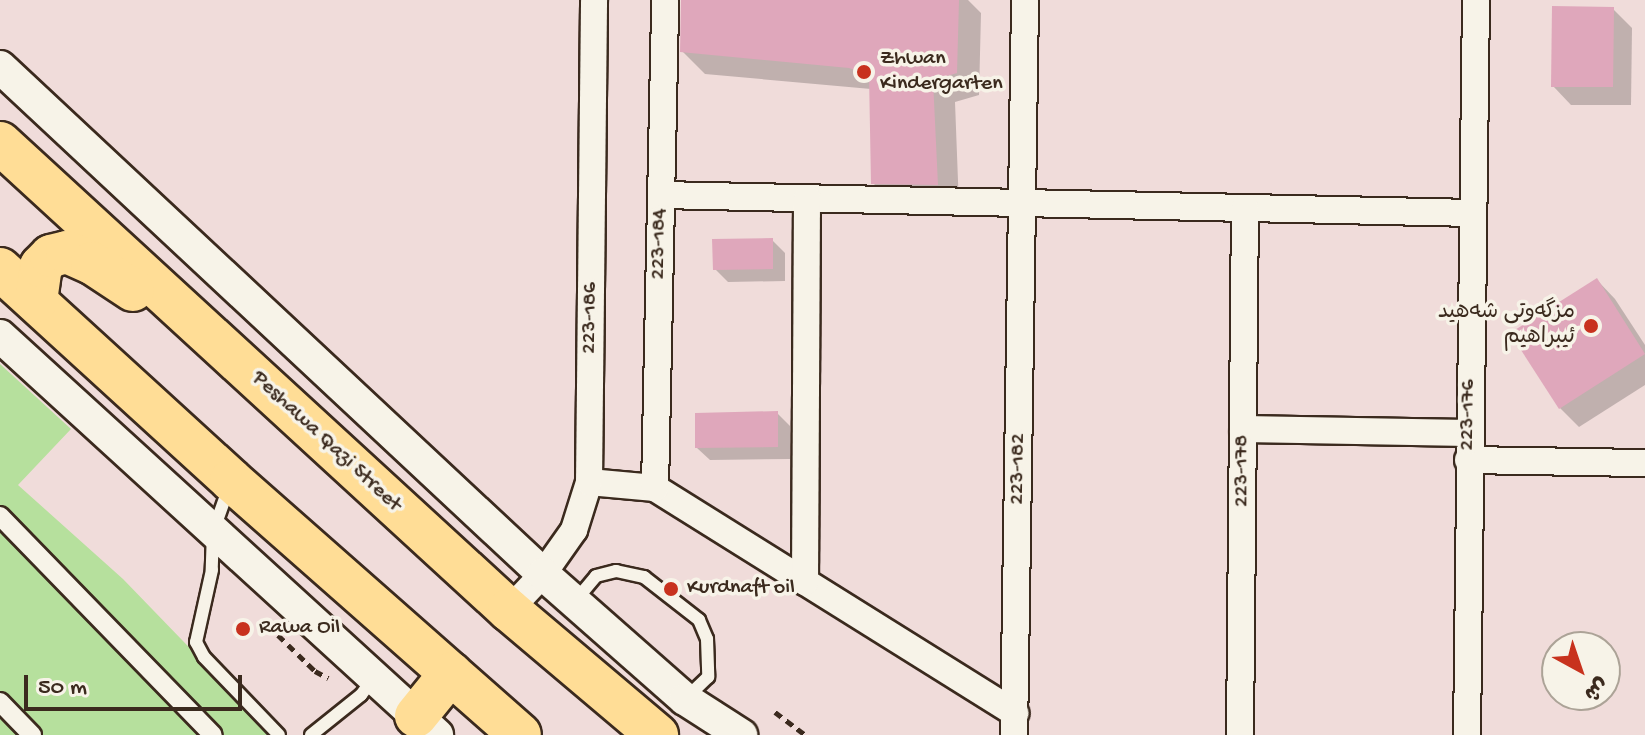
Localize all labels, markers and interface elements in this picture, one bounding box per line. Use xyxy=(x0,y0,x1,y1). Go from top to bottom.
place label: Zhwan Kindergarten xyxy=(880,46,1003,98)
marker: Zhwan Kindergarten xyxy=(855,63,873,81)
street label: 223-184 xyxy=(646,208,674,280)
street label: 223-186 xyxy=(577,282,605,354)
place label: مزگەوتی شەهید ئیبراهیم xyxy=(1438,300,1575,352)
marker: مزگەوتی شەهید ئیبراهیم xyxy=(1582,317,1600,335)
street label: Peshawa Qazi Street xyxy=(246,366,406,518)
street label: 223-176 xyxy=(1455,379,1483,451)
street label: 223-182 xyxy=(1005,433,1033,505)
street label: 223-178 xyxy=(1230,435,1256,507)
place label: Kurdnaft oil xyxy=(687,576,795,602)
marker: Kurdnaft oil xyxy=(662,580,680,598)
place label: Rawa Oil xyxy=(259,616,340,642)
marker: Rawa Oil xyxy=(234,620,252,638)
north arrow xyxy=(1541,631,1621,711)
scale bar xyxy=(28,659,246,709)
text: ش xyxy=(1578,670,1613,706)
text: 50 m xyxy=(38,674,87,703)

